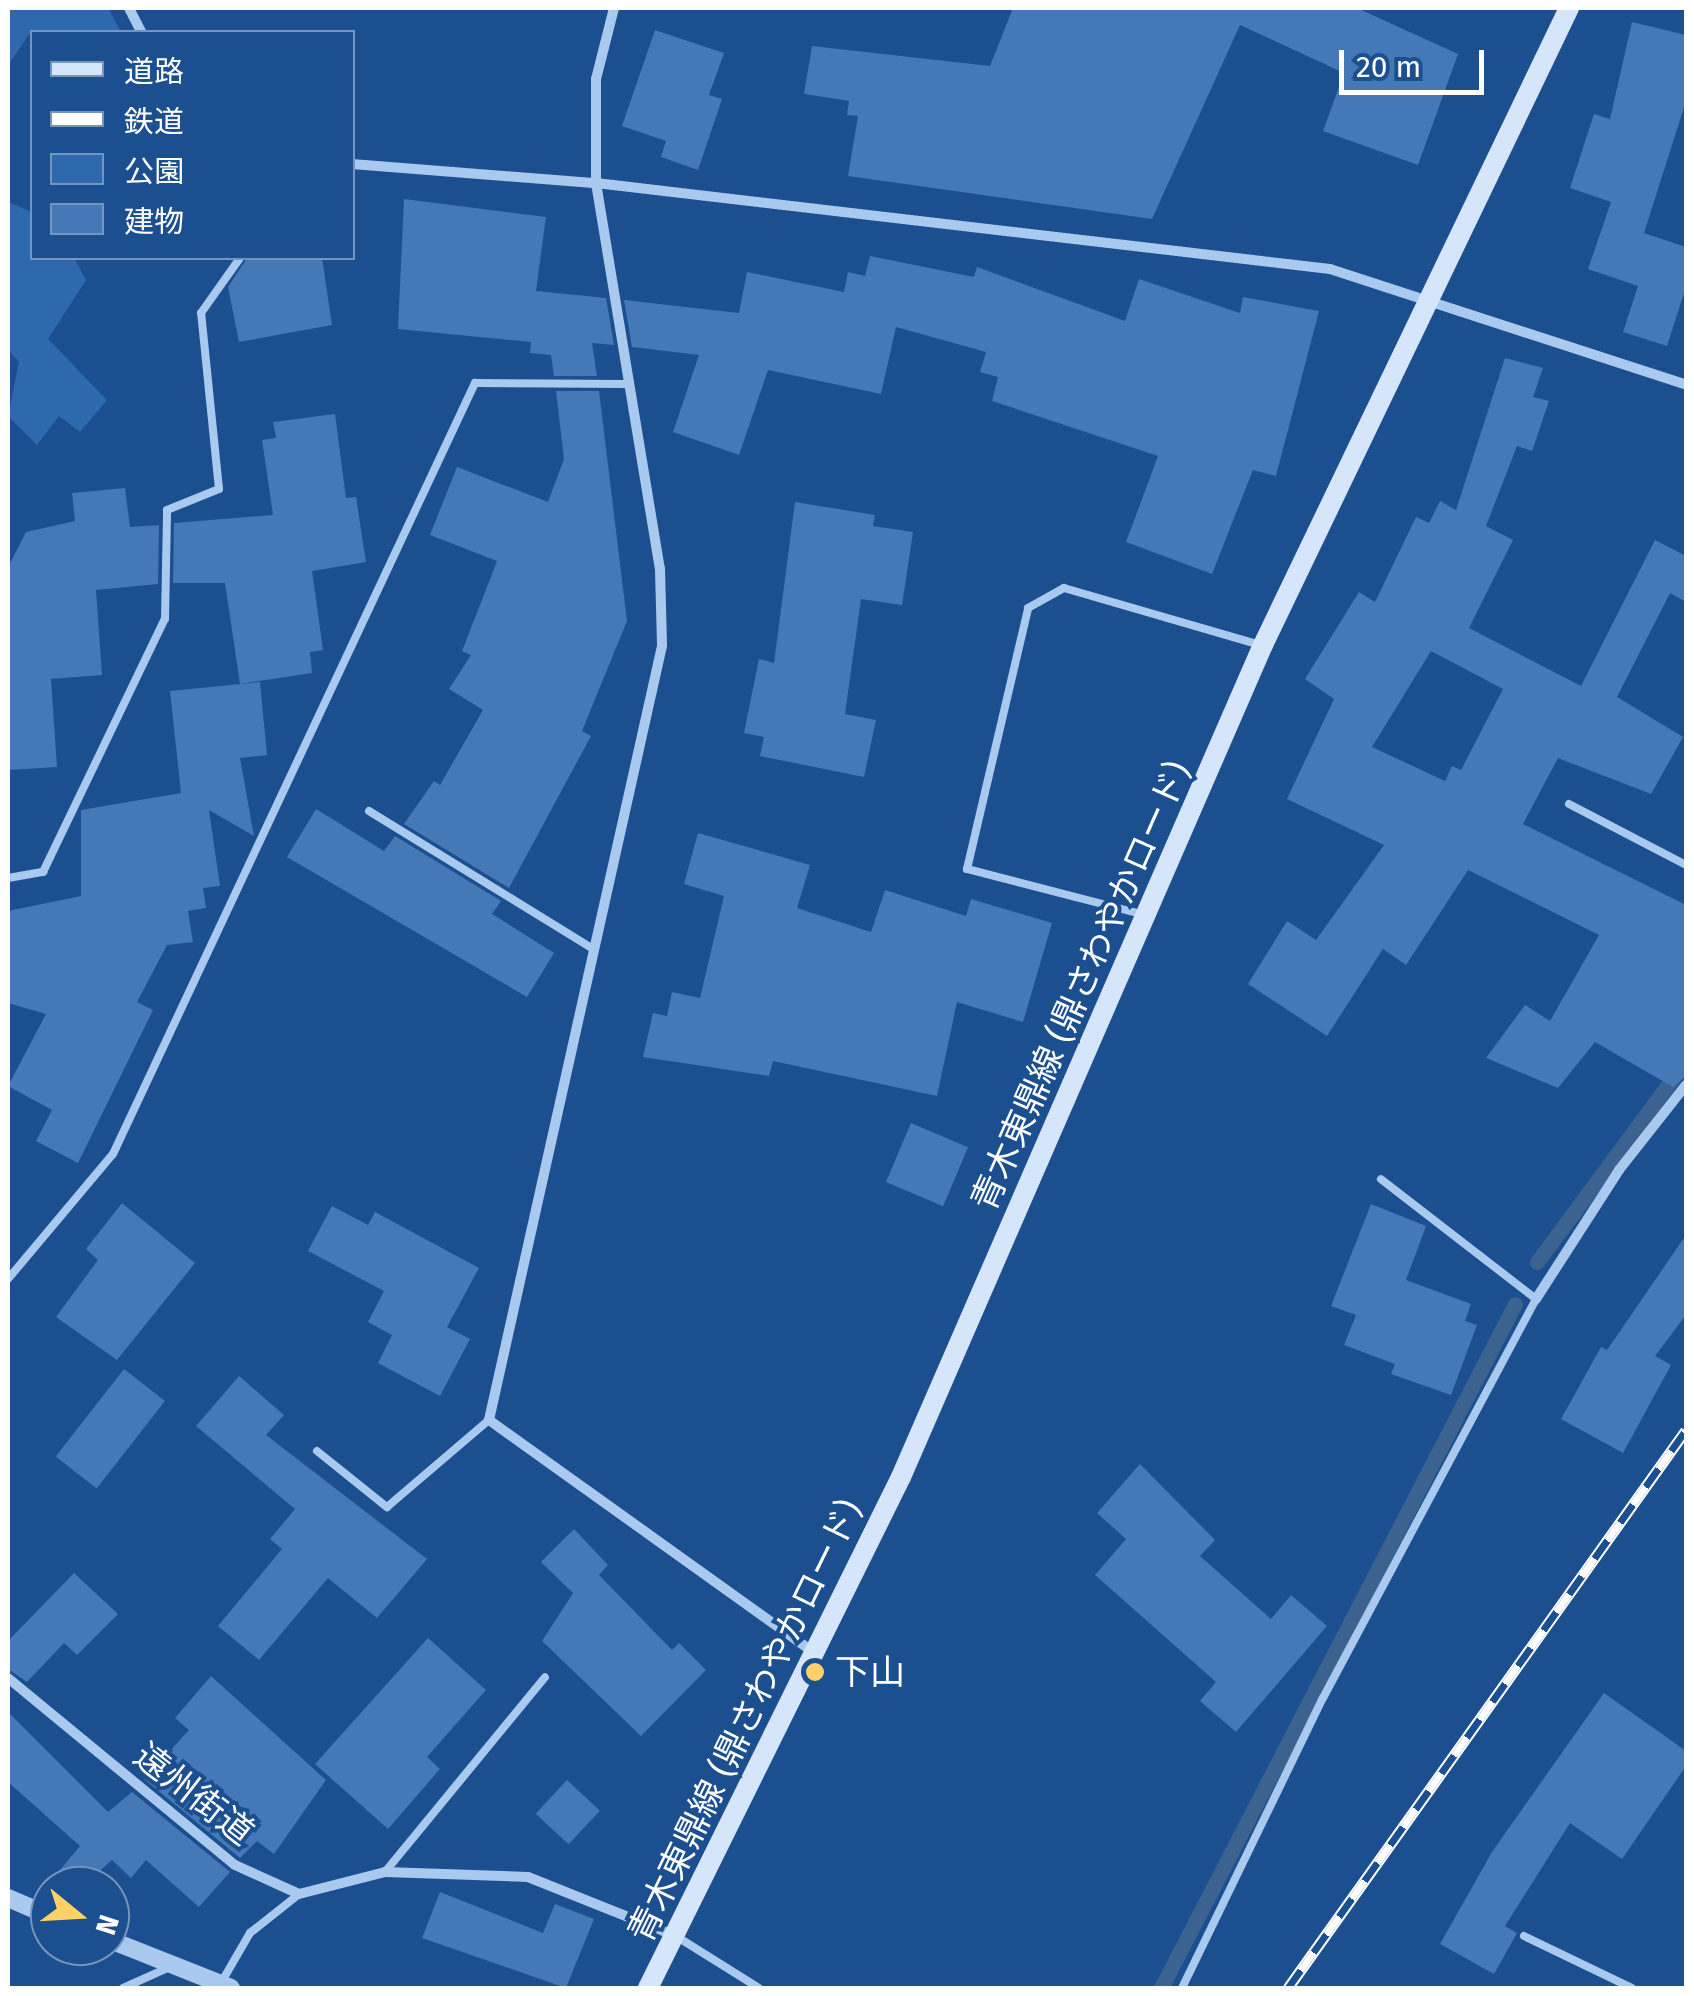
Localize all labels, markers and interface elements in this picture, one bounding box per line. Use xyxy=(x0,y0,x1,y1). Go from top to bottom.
legend xyxy=(30,30,355,260)
scale bar xyxy=(1344,30,1489,92)
text: 20 m xyxy=(1356,49,1421,85)
text: 道路 xyxy=(124,54,184,90)
text: 鉄道 xyxy=(124,104,184,140)
text: 公園 xyxy=(124,154,184,190)
text: 建物 xyxy=(124,204,184,240)
street label: 青木東鼎線 (鼎さわやかロード) xyxy=(963,755,1199,1217)
street label: 青木東鼎線 (鼎さわやかロード) xyxy=(619,1493,871,1949)
place label: 下山 xyxy=(835,1651,905,1693)
marker: 下山 xyxy=(804,1661,826,1683)
street label: 遠州街道 xyxy=(126,1734,262,1854)
north arrow xyxy=(30,1866,130,1966)
text: N xyxy=(89,1911,126,1939)

